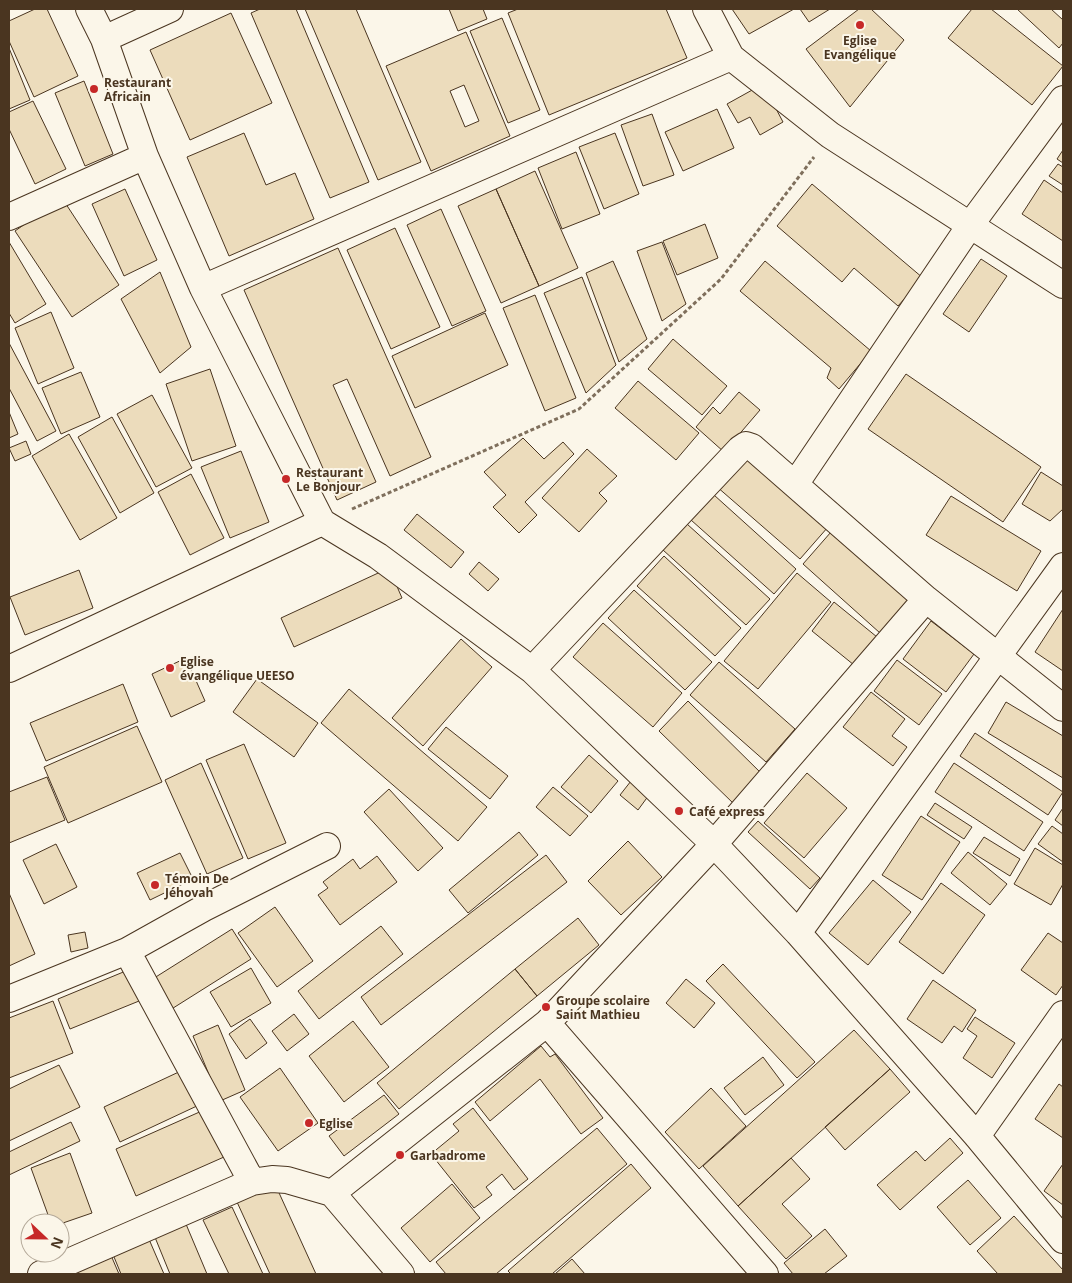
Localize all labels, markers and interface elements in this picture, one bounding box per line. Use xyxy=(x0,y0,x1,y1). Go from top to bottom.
marker: Eglise Evangélique xyxy=(854,19,866,31)
place label: Eglise Evangélique xyxy=(824,32,896,63)
place label: Restaurant Africain xyxy=(104,74,171,105)
marker: Restaurant Africain xyxy=(88,83,100,95)
place label: Restaurant Le Bonjour xyxy=(296,464,363,495)
marker: Restaurant Le Bonjour xyxy=(280,473,292,485)
place label: Eglise évangélique UEESO xyxy=(180,653,295,684)
marker: Eglise évangélique UEESO xyxy=(164,662,176,674)
place label: Café express xyxy=(689,803,765,820)
marker: Café express xyxy=(673,805,685,817)
place label: Témoin De Jéhovah xyxy=(164,870,229,901)
marker: Témoin De Jéhovah xyxy=(149,879,161,891)
place label: Groupe scolaire Saint Mathieu xyxy=(556,992,650,1023)
marker: Groupe scolaire Saint Mathieu xyxy=(540,1001,552,1013)
place label: Eglise xyxy=(319,1115,353,1132)
marker: Eglise xyxy=(303,1117,315,1129)
place label: Garbadrome xyxy=(410,1147,486,1164)
marker: Garbadrome xyxy=(394,1149,406,1161)
north arrow xyxy=(20,1213,70,1263)
text: N xyxy=(47,1234,68,1252)

